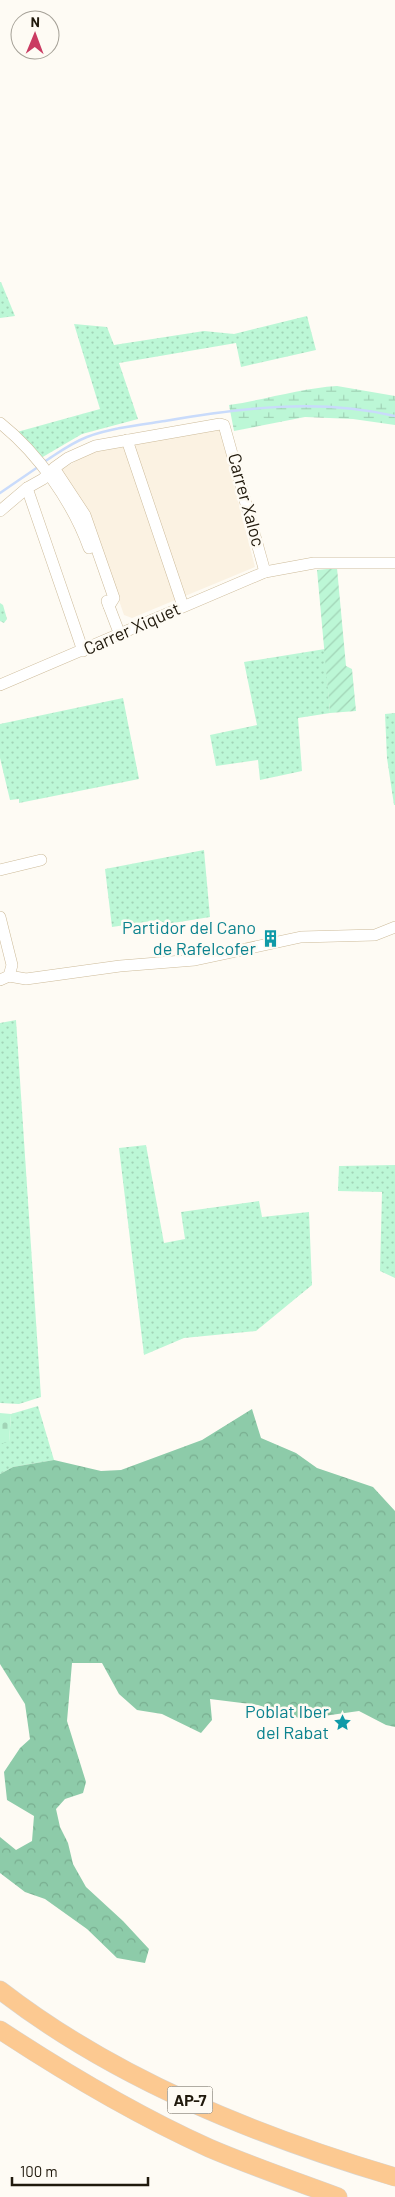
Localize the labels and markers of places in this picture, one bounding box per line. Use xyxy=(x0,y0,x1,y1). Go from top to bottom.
place label: Partidor del Cano de Rafelcofer xyxy=(122,916,256,959)
building icon: Partidor del Cano de Rafelcofer xyxy=(260,928,280,948)
place label: Poblat Iber del Rabat xyxy=(245,1700,329,1743)
place icon: Poblat Iber del Rabat xyxy=(333,1712,353,1732)

